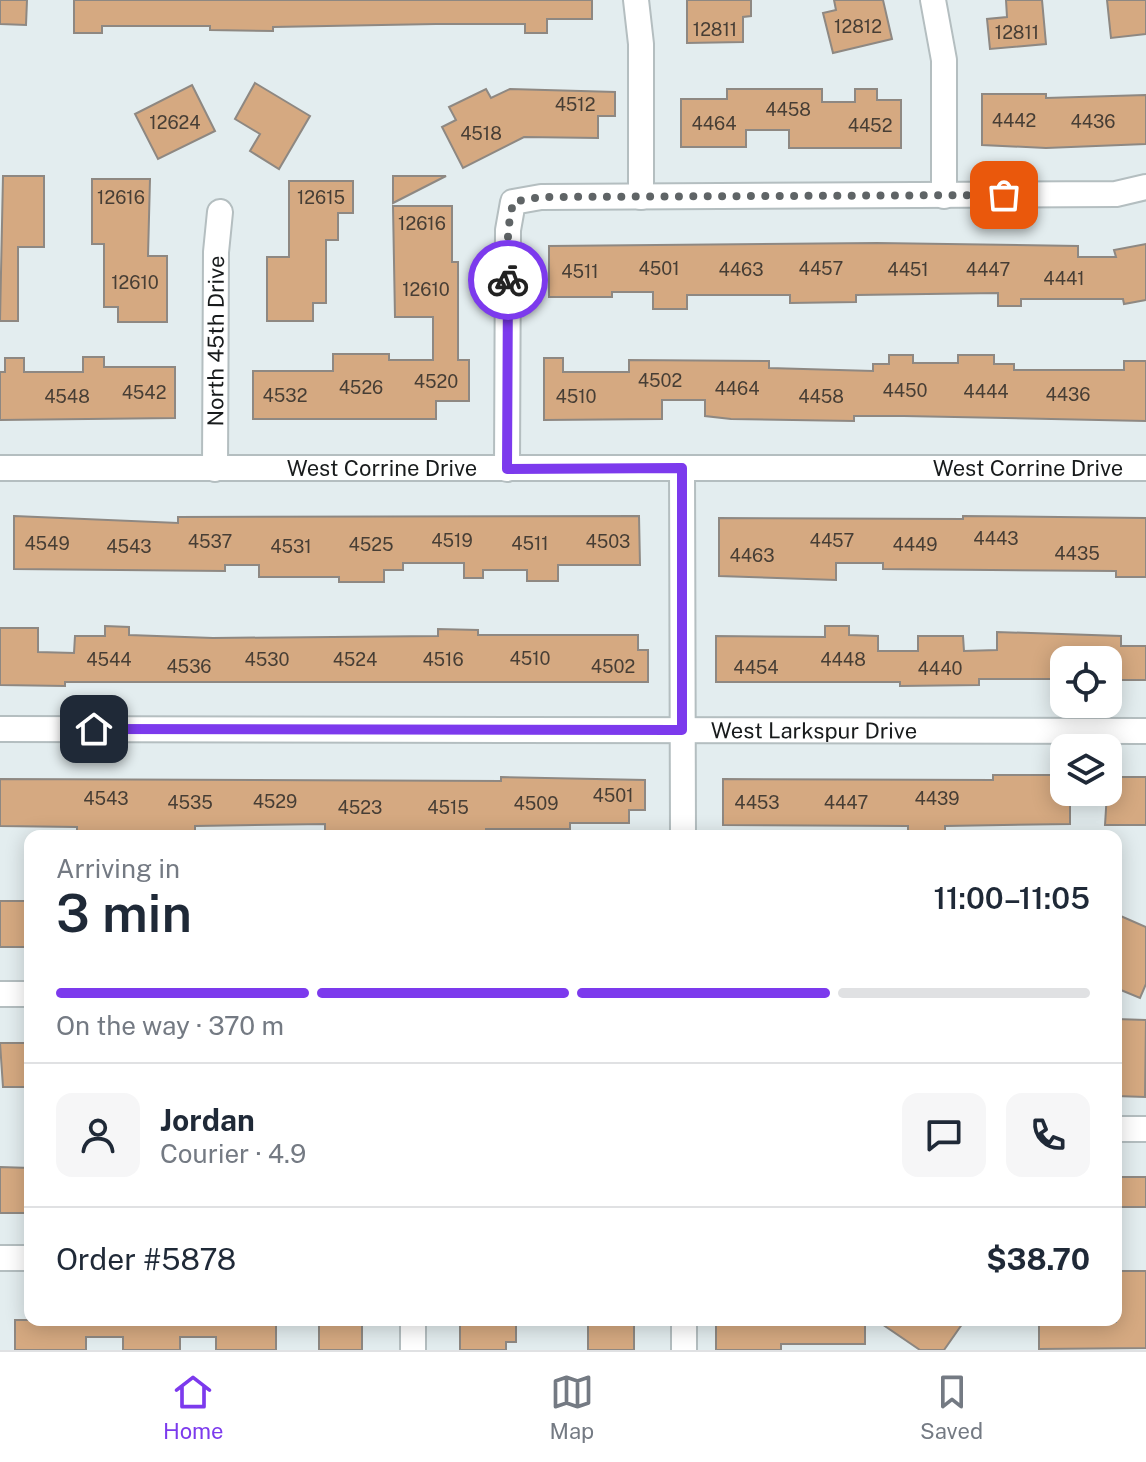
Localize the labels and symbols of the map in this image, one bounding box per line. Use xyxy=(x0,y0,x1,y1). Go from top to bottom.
house number: 12812 xyxy=(834,16,882,37)
house number: 12811 xyxy=(693,19,737,40)
house number: 12811 xyxy=(995,22,1039,43)
house number: 4512 xyxy=(555,94,595,115)
house number: 4458 xyxy=(765,99,811,120)
house number: 4442 xyxy=(992,110,1036,131)
house number: 4436 xyxy=(1070,111,1116,132)
house number: 12624 xyxy=(149,112,201,133)
house number: 4464 xyxy=(691,113,737,134)
house number: 4452 xyxy=(848,115,892,136)
house number: 4518 xyxy=(460,123,502,144)
pin xyxy=(970,161,1038,229)
house number: 12616 xyxy=(97,187,145,208)
house number: 12615 xyxy=(297,187,345,208)
house number: 12616 xyxy=(398,213,446,234)
courier xyxy=(468,240,548,320)
street label: North 45th Drive xyxy=(202,256,229,426)
house number: 4501 xyxy=(638,258,680,279)
house number: 4457 xyxy=(799,258,843,279)
house number: 4463 xyxy=(718,259,764,280)
house number: 4451 xyxy=(887,259,929,280)
house number: 4447 xyxy=(966,259,1010,280)
house number: 4511 xyxy=(561,261,599,282)
house number: 4441 xyxy=(1043,268,1085,289)
house number: 12610 xyxy=(111,272,159,293)
house number: 12610 xyxy=(402,279,450,300)
house number: 4502 xyxy=(638,370,682,391)
house number: 4520 xyxy=(414,371,458,392)
house number: 4526 xyxy=(339,377,383,398)
house number: 4464 xyxy=(714,378,760,399)
house number: 4450 xyxy=(882,380,928,401)
house number: 4444 xyxy=(963,381,1009,402)
house number: 4542 xyxy=(122,382,166,403)
house number: 4436 xyxy=(1045,384,1091,405)
house number: 4532 xyxy=(263,385,307,406)
house number: 4548 xyxy=(44,386,90,407)
house number: 4510 xyxy=(555,386,597,407)
house number: 4458 xyxy=(798,386,844,407)
street label: West Corrine Drive xyxy=(287,455,477,481)
street label: West Corrine Drive xyxy=(933,455,1123,481)
house number: 4443 xyxy=(973,528,1019,549)
house number: 4519 xyxy=(431,530,473,551)
house number: 4457 xyxy=(810,530,854,551)
house number: 4537 xyxy=(188,531,232,552)
house number: 4503 xyxy=(586,531,630,552)
house number: 4549 xyxy=(24,533,70,554)
house number: 4511 xyxy=(511,533,549,554)
house number: 4525 xyxy=(349,534,393,555)
house number: 4449 xyxy=(892,534,938,555)
house number: 4543 xyxy=(106,536,152,557)
house number: 4531 xyxy=(270,536,312,557)
house number: 4435 xyxy=(1054,543,1100,564)
house number: 4463 xyxy=(729,545,775,566)
house number: 4510 xyxy=(509,648,551,669)
house number: 4544 xyxy=(86,649,132,670)
house number: 4530 xyxy=(245,649,289,670)
house number: 4524 xyxy=(333,649,377,670)
house number: 4516 xyxy=(422,649,464,670)
house number: 4448 xyxy=(820,649,866,670)
house number: 4536 xyxy=(166,656,212,677)
house number: 4502 xyxy=(591,656,635,677)
house number: 4454 xyxy=(733,657,779,678)
house number: 4440 xyxy=(918,658,962,679)
pin xyxy=(60,695,128,763)
street label: West Larkspur Drive xyxy=(711,717,917,744)
house number: 4501 xyxy=(592,785,634,806)
house number: 4543 xyxy=(83,788,129,809)
house number: 4439 xyxy=(914,788,960,809)
house number: 4529 xyxy=(253,791,297,812)
house number: 4535 xyxy=(167,792,213,813)
house number: 4453 xyxy=(734,792,780,813)
house number: 4447 xyxy=(824,792,868,813)
house number: 4509 xyxy=(514,793,558,814)
house number: 4523 xyxy=(338,797,382,818)
house number: 4515 xyxy=(427,797,469,818)

